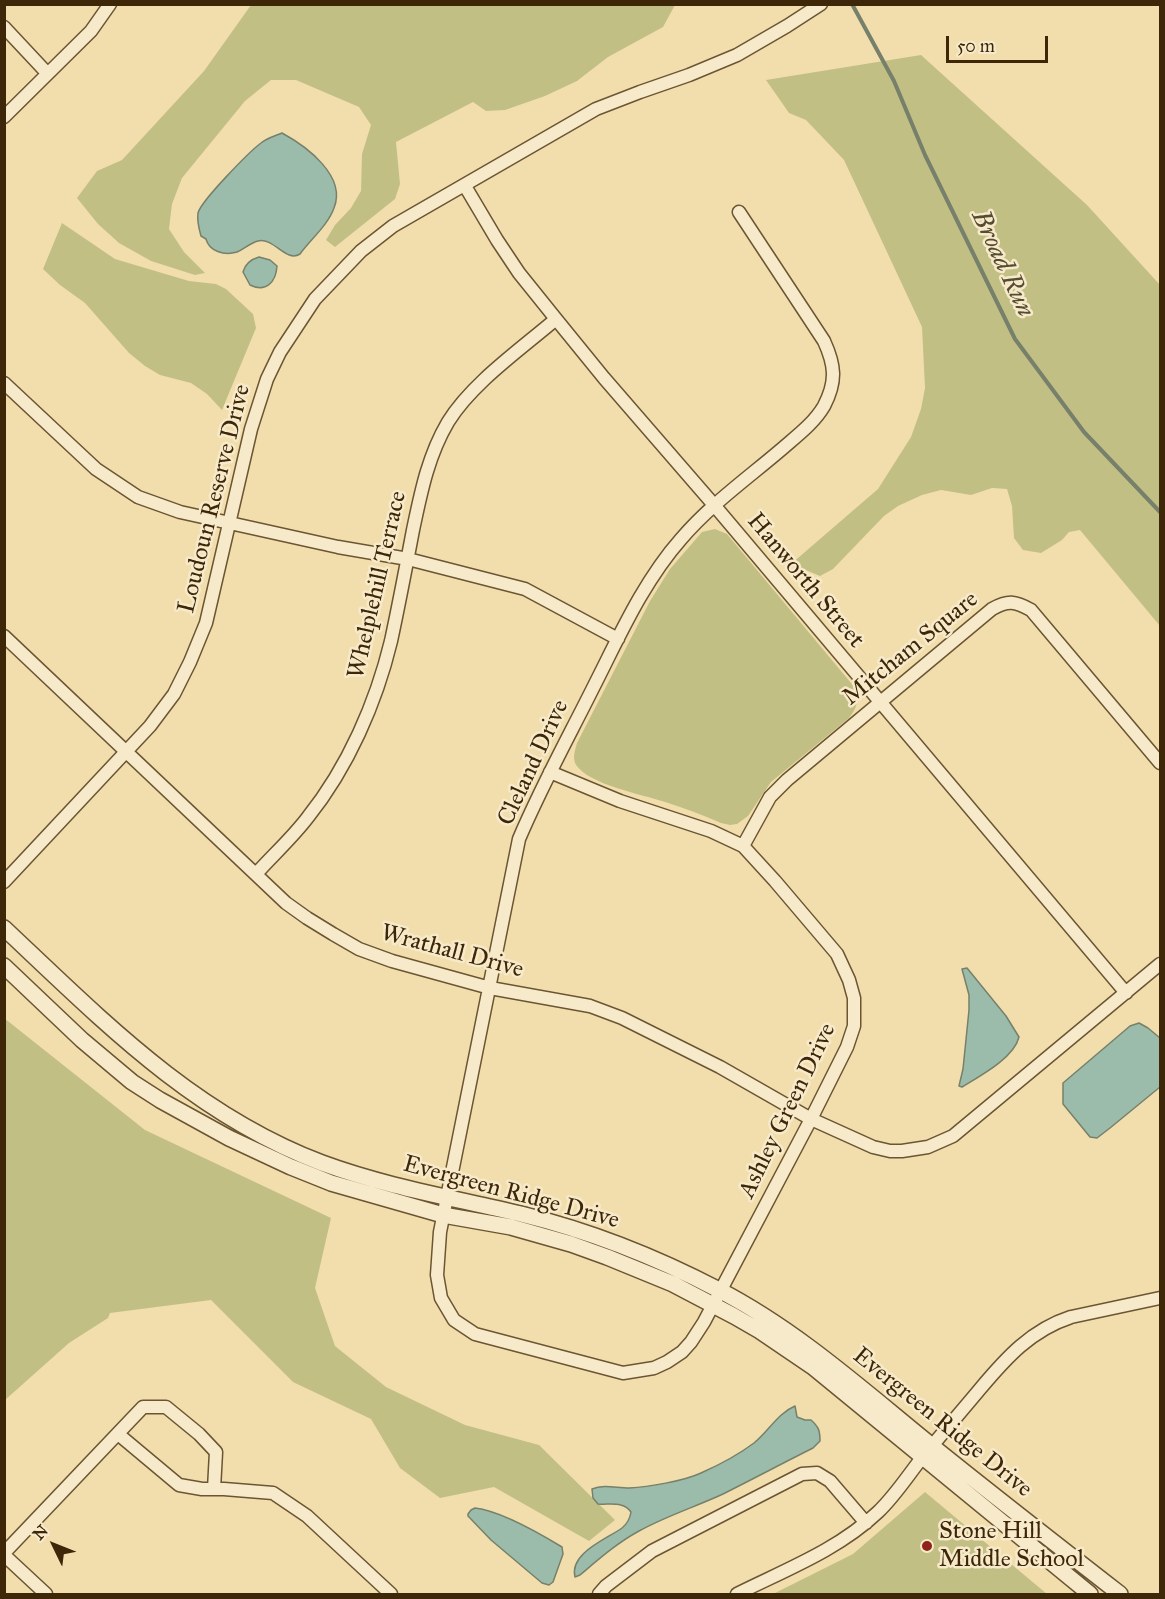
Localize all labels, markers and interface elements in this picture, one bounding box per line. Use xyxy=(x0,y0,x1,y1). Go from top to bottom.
scale bar xyxy=(949,24,1051,62)
text: 50 m xyxy=(957,35,995,57)
water label: Broad Run xyxy=(964,205,1040,323)
street label: Loudoun Reserve Drive xyxy=(173,382,257,616)
street label: Whelplehill Terrace xyxy=(342,488,414,682)
street label: Hanworth Street xyxy=(740,508,870,654)
street label: Mitcham Square xyxy=(838,586,984,712)
street label: Cleland Drive xyxy=(492,696,576,830)
street label: Wrathall Drive xyxy=(378,919,526,985)
street label: Ashley Green Drive xyxy=(733,1019,843,1203)
street label: Evergreen Ridge Drive xyxy=(400,1150,622,1236)
street label: Evergreen Ridge Drive xyxy=(847,1342,1037,1504)
north arrow xyxy=(24,1515,84,1575)
place label: Stone Hill Middle School xyxy=(939,1518,1084,1574)
text: N xyxy=(29,1521,52,1544)
marker: Stone Hill Middle School xyxy=(920,1539,934,1553)

